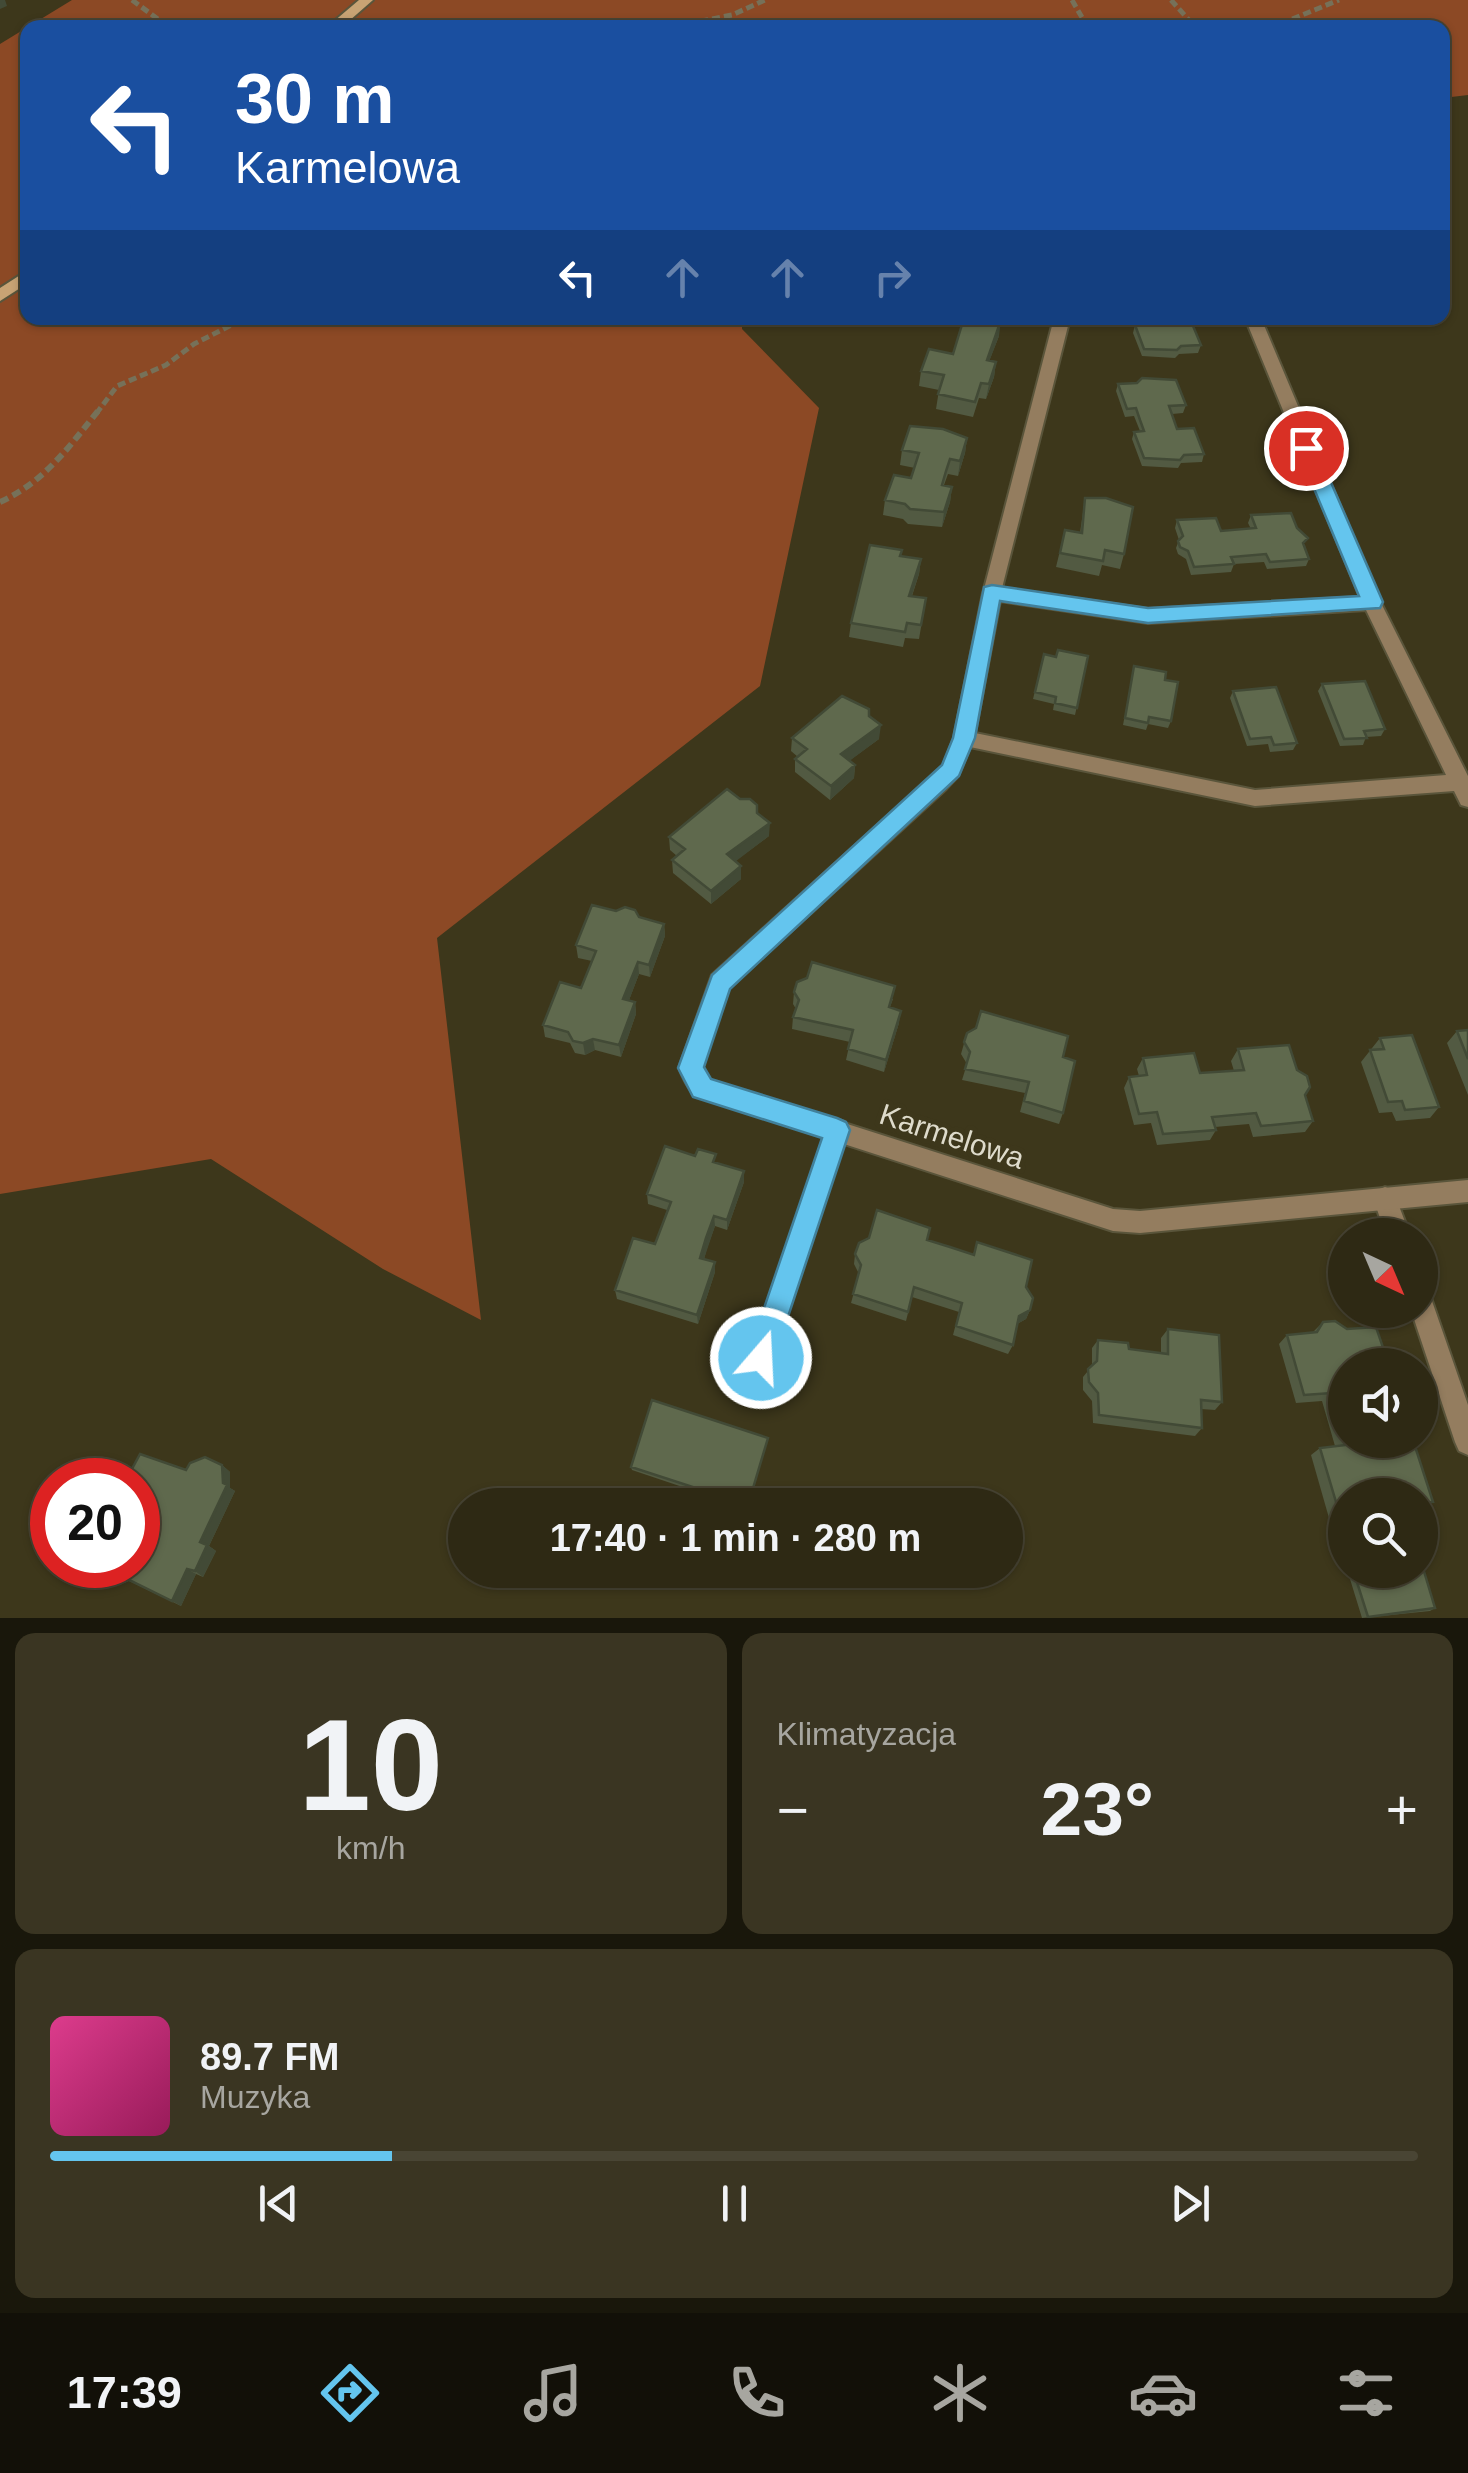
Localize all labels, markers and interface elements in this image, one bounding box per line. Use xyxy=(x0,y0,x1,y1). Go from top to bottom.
icon: left xyxy=(70,60,200,190)
text: 30 m xyxy=(235,60,395,138)
text: Karmelowa xyxy=(235,142,460,193)
icon: left xyxy=(550,250,605,305)
icon: ahead xyxy=(655,250,710,305)
icon: ahead xyxy=(760,250,815,305)
icon: right xyxy=(865,250,920,305)
pin xyxy=(1264,406,1349,491)
icon: arrive xyxy=(1279,421,1334,476)
street label: Karmelowa xyxy=(876,1097,1029,1175)
north arrow xyxy=(1328,1218,1438,1328)
map controls xyxy=(1328,1218,1438,1588)
position arrow xyxy=(709,1306,813,1410)
button: sound xyxy=(1328,1348,1438,1458)
speed limit sign: 20 xyxy=(30,1458,160,1588)
button: search xyxy=(1328,1478,1438,1588)
text: 17:40 · 1 min · 280 m xyxy=(550,1517,921,1559)
text: 10 xyxy=(298,1692,443,1838)
text: Klimatyzacja xyxy=(777,1716,956,1752)
text: 23° xyxy=(1041,1767,1154,1851)
text: − xyxy=(777,1779,809,1841)
text: + xyxy=(1386,1779,1418,1841)
text: km/h xyxy=(336,1830,405,1866)
text: 89.7 FM xyxy=(200,2036,339,2078)
text: Muzyka xyxy=(200,2079,310,2115)
icon: previous xyxy=(251,2176,306,2231)
icon: pause xyxy=(707,2176,762,2231)
icon: next xyxy=(1163,2176,1218,2231)
icon: directions xyxy=(315,2358,385,2428)
icon: music xyxy=(518,2358,588,2428)
icon: phone xyxy=(722,2358,792,2428)
icon: climate xyxy=(925,2358,995,2428)
icon: car xyxy=(1128,2358,1198,2428)
icon: filters xyxy=(1331,2358,1401,2428)
text: 17:39 xyxy=(67,2367,182,2418)

